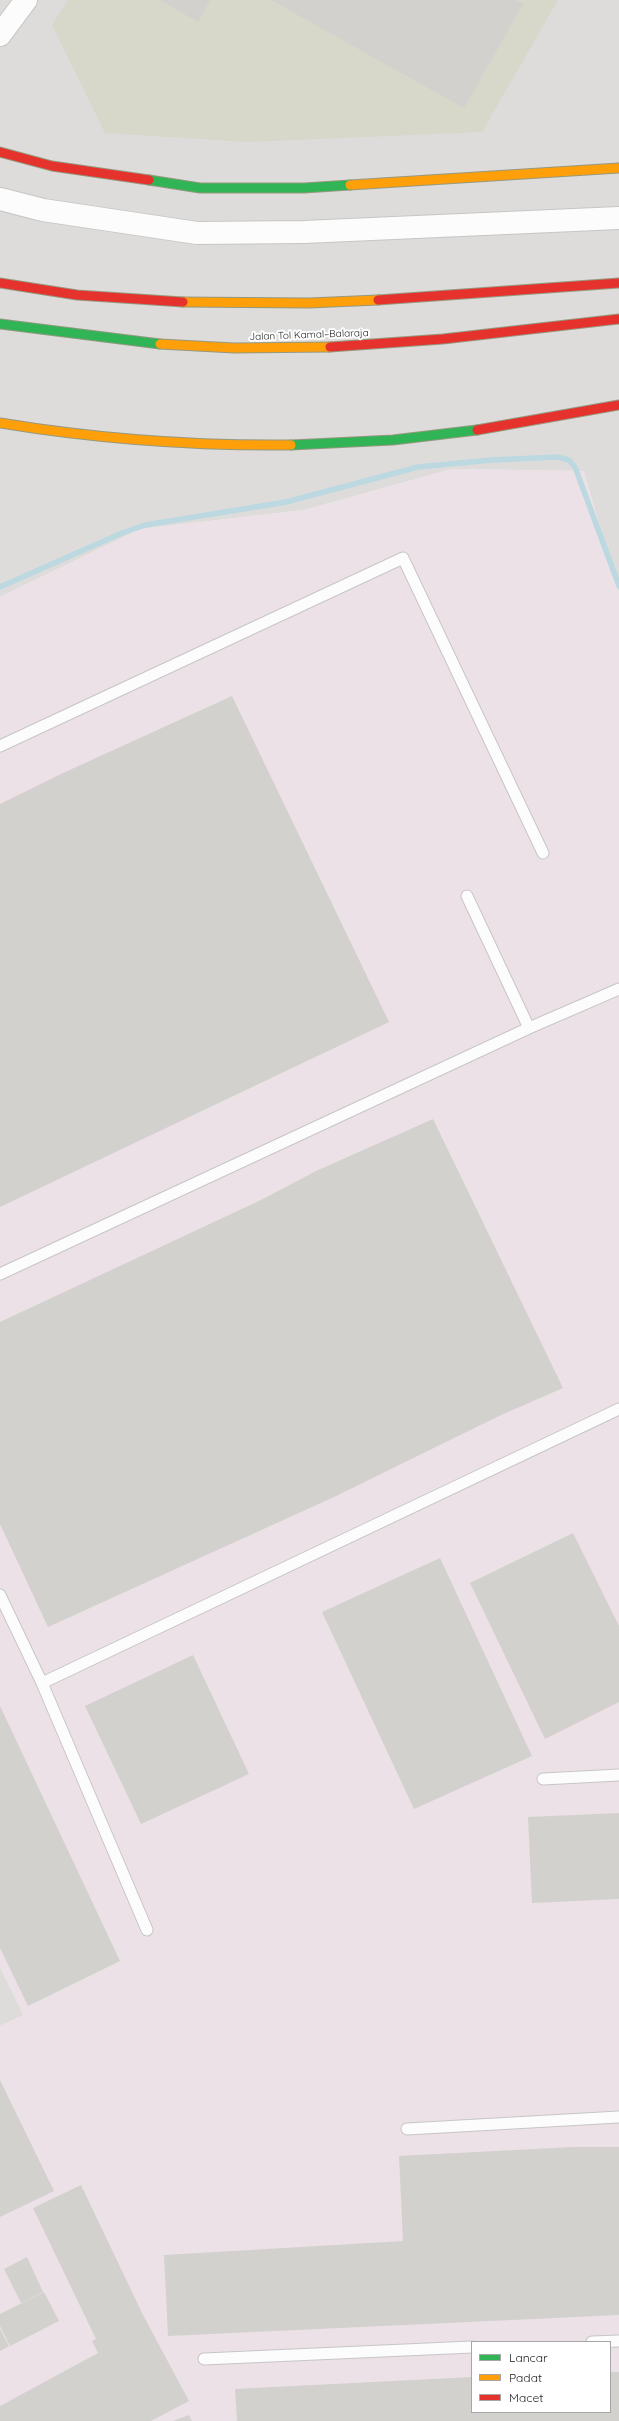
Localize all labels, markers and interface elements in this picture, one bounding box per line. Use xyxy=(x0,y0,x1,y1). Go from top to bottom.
street label: Jalan Tol Kamal–Balaraja xyxy=(249,327,369,343)
legend xyxy=(471,2341,611,2413)
text: Lancar xyxy=(509,2350,548,2365)
text: Padat xyxy=(509,2370,542,2385)
text: Macet xyxy=(509,2390,543,2405)

